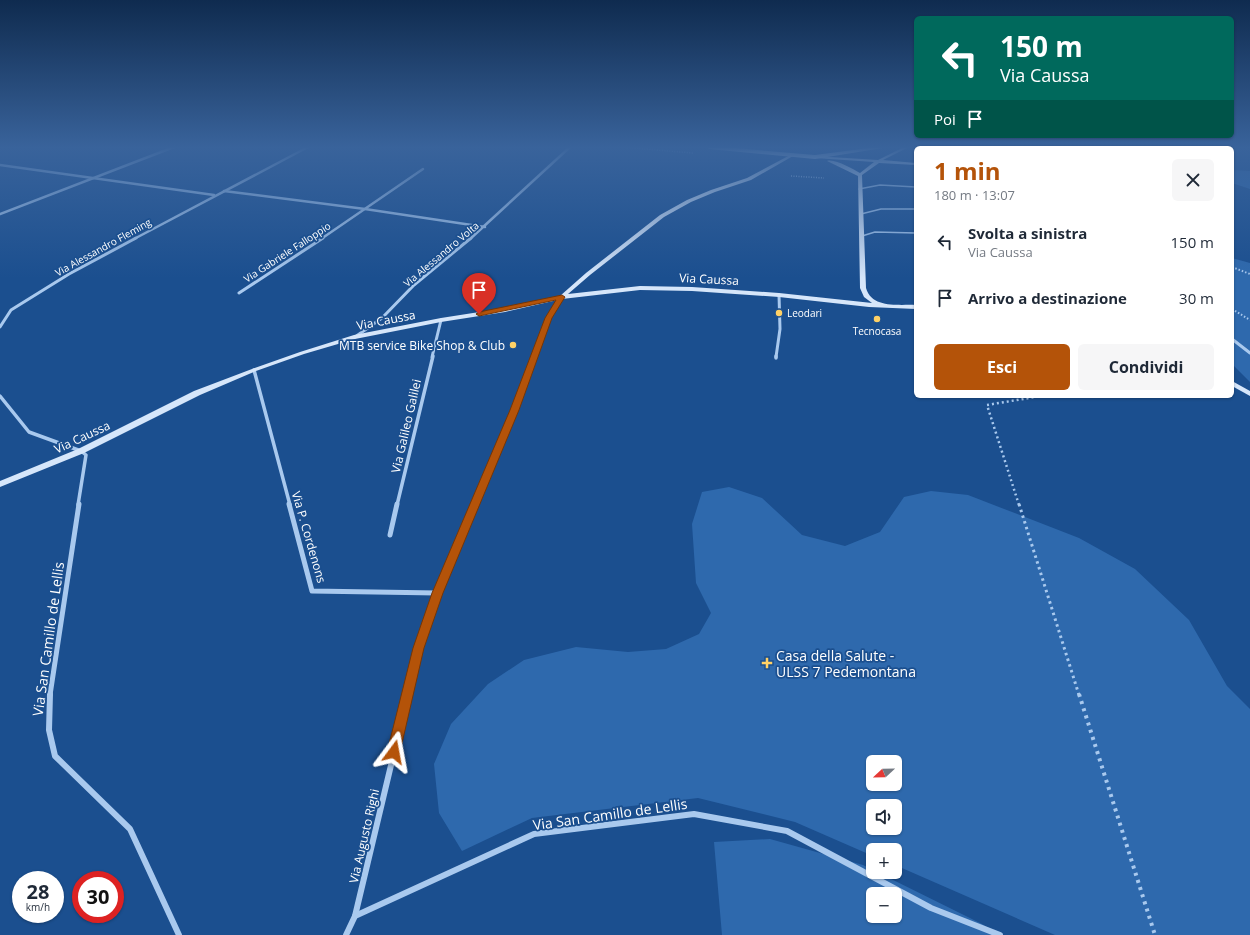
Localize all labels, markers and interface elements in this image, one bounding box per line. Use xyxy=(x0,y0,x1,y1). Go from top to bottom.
text: 150 m xyxy=(1000,27,1083,65)
icon: left xyxy=(934,32,986,84)
text: Via Caussa xyxy=(1000,63,1090,87)
icon: arrive xyxy=(964,108,986,130)
text: Poi xyxy=(934,109,956,129)
text: 1 min xyxy=(934,154,1001,187)
button: close xyxy=(1172,159,1214,201)
text: 180 m · 13:07 xyxy=(934,186,1015,204)
street label: Via Alessandro Fleming xyxy=(52,214,154,279)
street label: Via Alessandro Volta xyxy=(400,218,482,290)
street label: Via Gabriele Falloppio xyxy=(241,219,333,285)
text: Svolta a sinistra xyxy=(968,223,1087,243)
icon: left xyxy=(934,231,956,253)
text: 150 m xyxy=(1170,232,1214,252)
text: Via Caussa xyxy=(968,243,1033,261)
street label: Via Caussa xyxy=(679,269,739,289)
pin xyxy=(462,273,496,314)
icon: arrive xyxy=(468,279,490,301)
icon: arrive xyxy=(934,287,956,309)
text: Arrivo a destinazione xyxy=(968,288,1127,308)
text: 30 m xyxy=(1179,288,1214,308)
street label: Via Caussa xyxy=(355,306,417,334)
place label: Leodari xyxy=(787,306,822,320)
marker: Leodari xyxy=(774,308,784,318)
marker: Tecnocasa xyxy=(872,314,882,324)
place label: Tecnocasa xyxy=(853,324,901,338)
place label: MTB service Bike Shop & Club xyxy=(339,337,505,354)
marker: MTB service Bike Shop & Club xyxy=(508,340,518,350)
button: Esci xyxy=(934,344,1070,390)
button: Condividi xyxy=(1078,344,1214,390)
street label: Via Galileo Galilei xyxy=(387,377,425,475)
street label: Via Caussa xyxy=(51,417,113,457)
street label: Via P. Cordenons xyxy=(288,489,330,585)
street label: Via San Camillo de Lellis xyxy=(28,560,68,717)
place label: Casa della Salute - ULSS 7 Pedemontana xyxy=(776,646,916,681)
marker: Casa della Salute - ULSS 7 Pedemontana xyxy=(761,657,773,669)
position arrow xyxy=(373,731,415,773)
north arrow xyxy=(866,755,902,791)
map controls xyxy=(866,755,902,923)
street label: Via Augusto Righi xyxy=(345,787,383,885)
street label: Via San Camillo de Lellis xyxy=(532,794,689,834)
button: sound xyxy=(866,799,902,835)
button: + xyxy=(866,843,902,879)
speed limit sign: 30 xyxy=(72,871,124,923)
text: 28 xyxy=(27,878,49,905)
button: − xyxy=(866,887,902,923)
text: km/h xyxy=(26,900,50,914)

